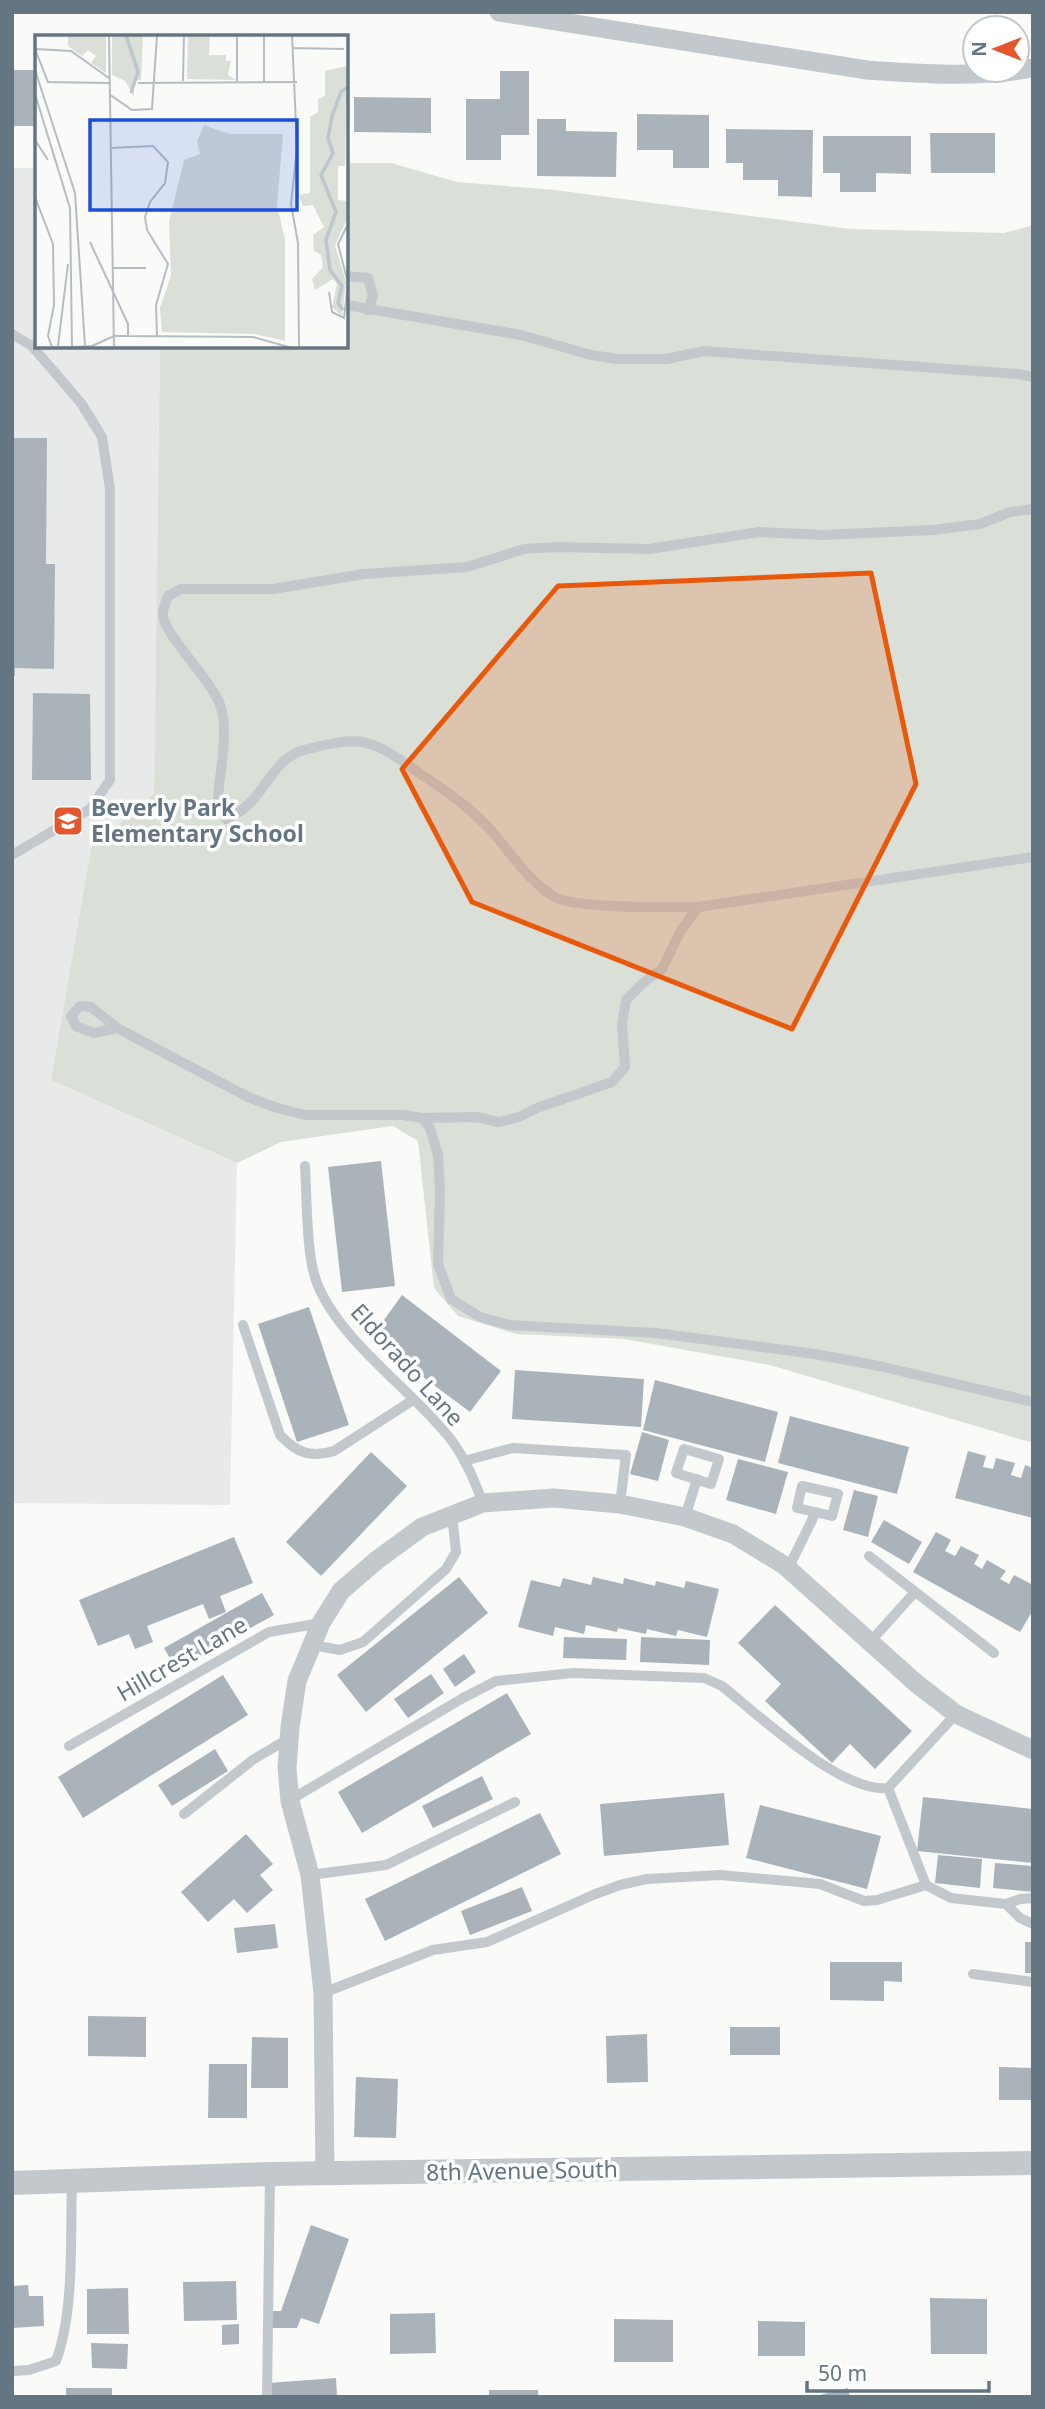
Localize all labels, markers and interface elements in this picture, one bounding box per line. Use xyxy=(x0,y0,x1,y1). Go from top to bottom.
north arrow xyxy=(961,14,1031,84)
inset map xyxy=(35,35,348,348)
text: N xyxy=(966,41,992,57)
place label: Beverly Park Elementary School xyxy=(91,791,304,849)
school or university icon: Beverly Park Elementary School xyxy=(51,804,85,838)
street label: Eldorado Lane xyxy=(344,1296,471,1433)
street label: Hillcrest Lane xyxy=(111,1608,252,1708)
street label: 8th Avenue South xyxy=(426,2152,618,2188)
scale bar xyxy=(807,2350,989,2394)
text: 50 m xyxy=(818,2359,867,2387)

